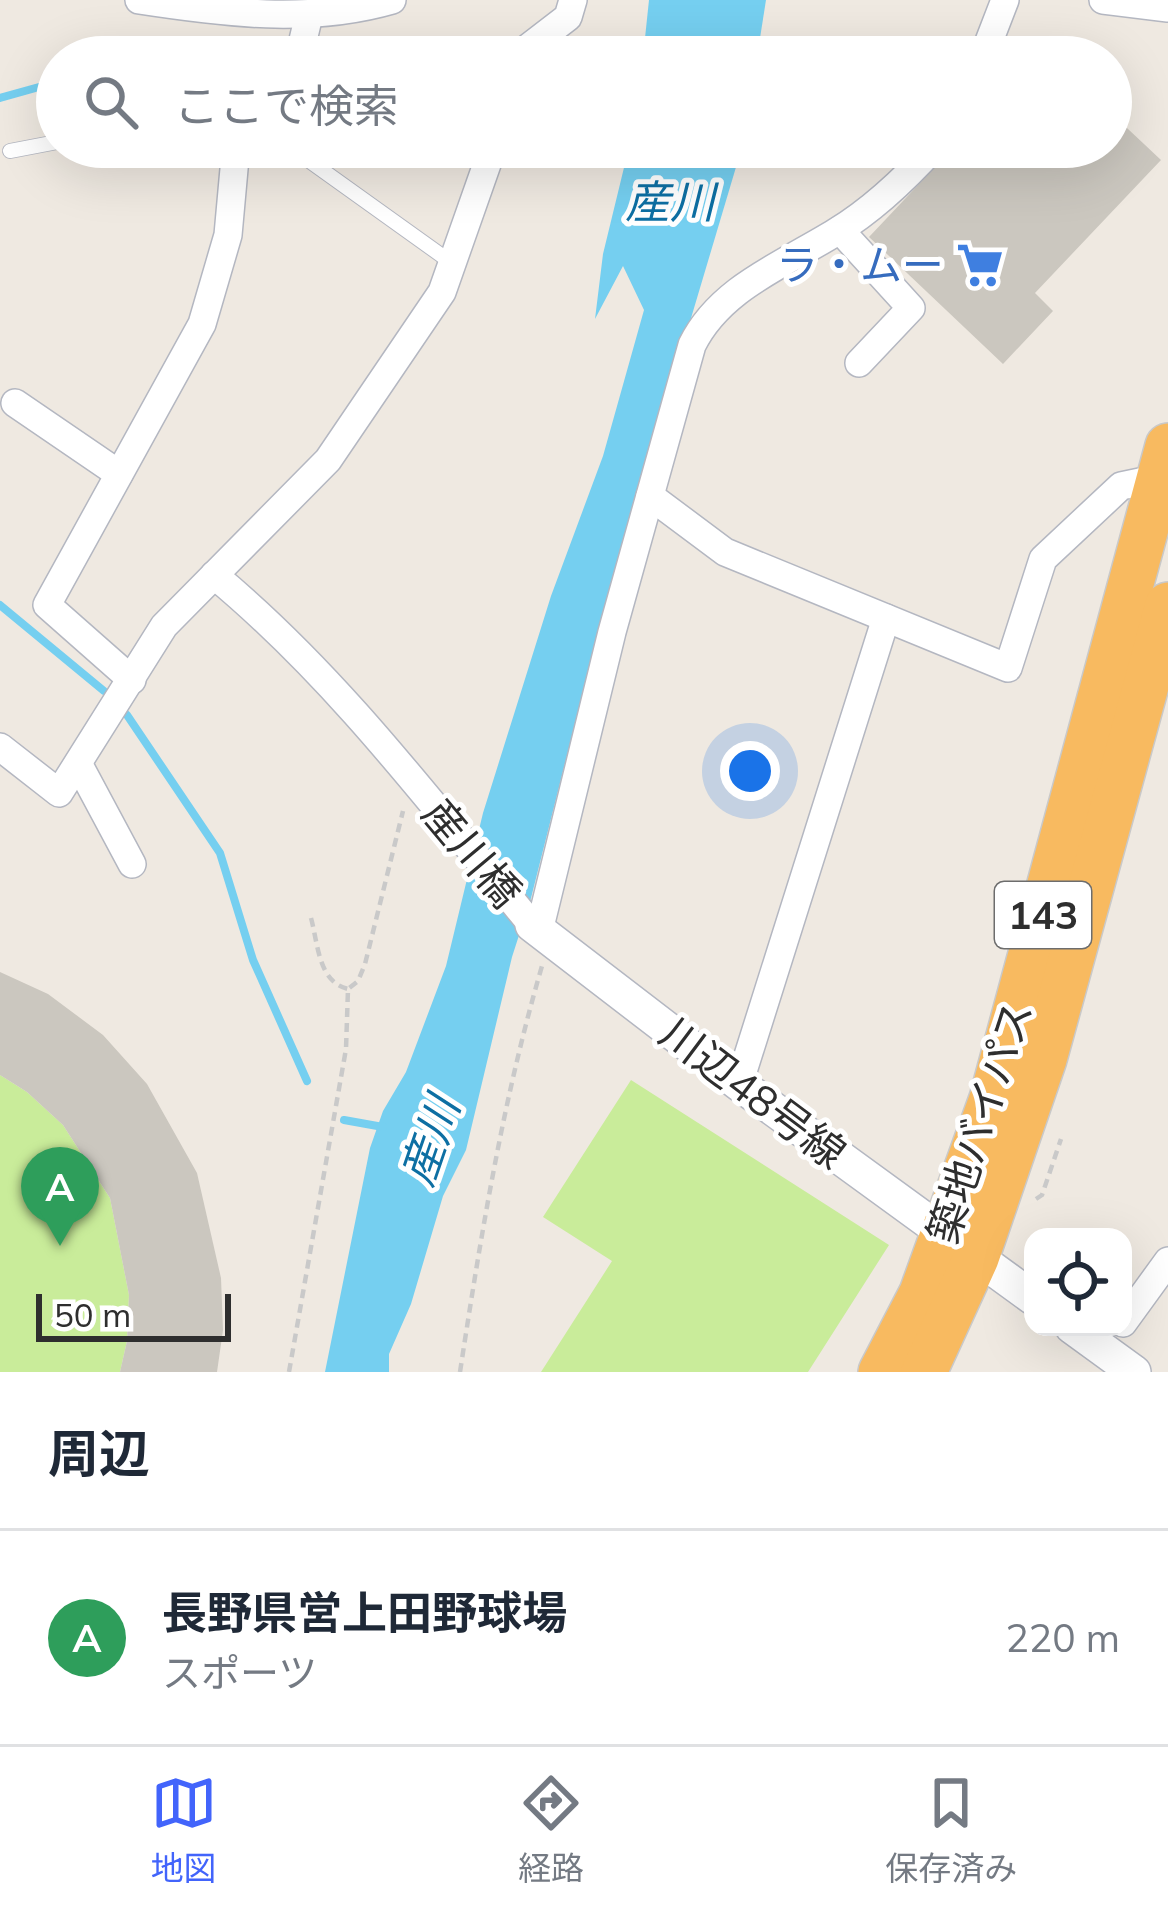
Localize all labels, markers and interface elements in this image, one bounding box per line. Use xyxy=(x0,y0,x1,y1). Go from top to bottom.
search box xyxy=(36,36,1132,168)
icon: search xyxy=(78,69,144,135)
text: ここで検索 xyxy=(174,77,399,133)
water label: 産川 xyxy=(625,173,719,229)
place label: ラ・ムー xyxy=(776,238,944,291)
supermarket icon: ラ・ムー xyxy=(955,240,1005,290)
your location xyxy=(720,741,780,801)
street label: 産川橋 xyxy=(412,787,533,918)
road number: 143 xyxy=(995,882,1091,948)
street label: 築地バイパス xyxy=(916,994,1044,1249)
street label: 川辺48号線 xyxy=(650,1006,856,1179)
water label: 産川 xyxy=(388,1085,471,1192)
pin: A xyxy=(21,1147,99,1246)
map controls xyxy=(1024,1228,1132,1336)
button: locate xyxy=(1024,1228,1132,1336)
scale bar xyxy=(36,1288,231,1341)
text: 50 m xyxy=(54,1294,131,1335)
text: 周辺 xyxy=(48,1421,150,1485)
text: 長野県営上田野球場 xyxy=(162,1584,567,1640)
text: A xyxy=(72,1613,102,1662)
text: 220 m xyxy=(1005,1613,1120,1662)
text: スポーツ xyxy=(162,1648,317,1697)
tab: 地図 xyxy=(151,1770,217,1890)
tab: 経路 xyxy=(518,1770,584,1890)
tab: 保存済み xyxy=(885,1770,1017,1890)

